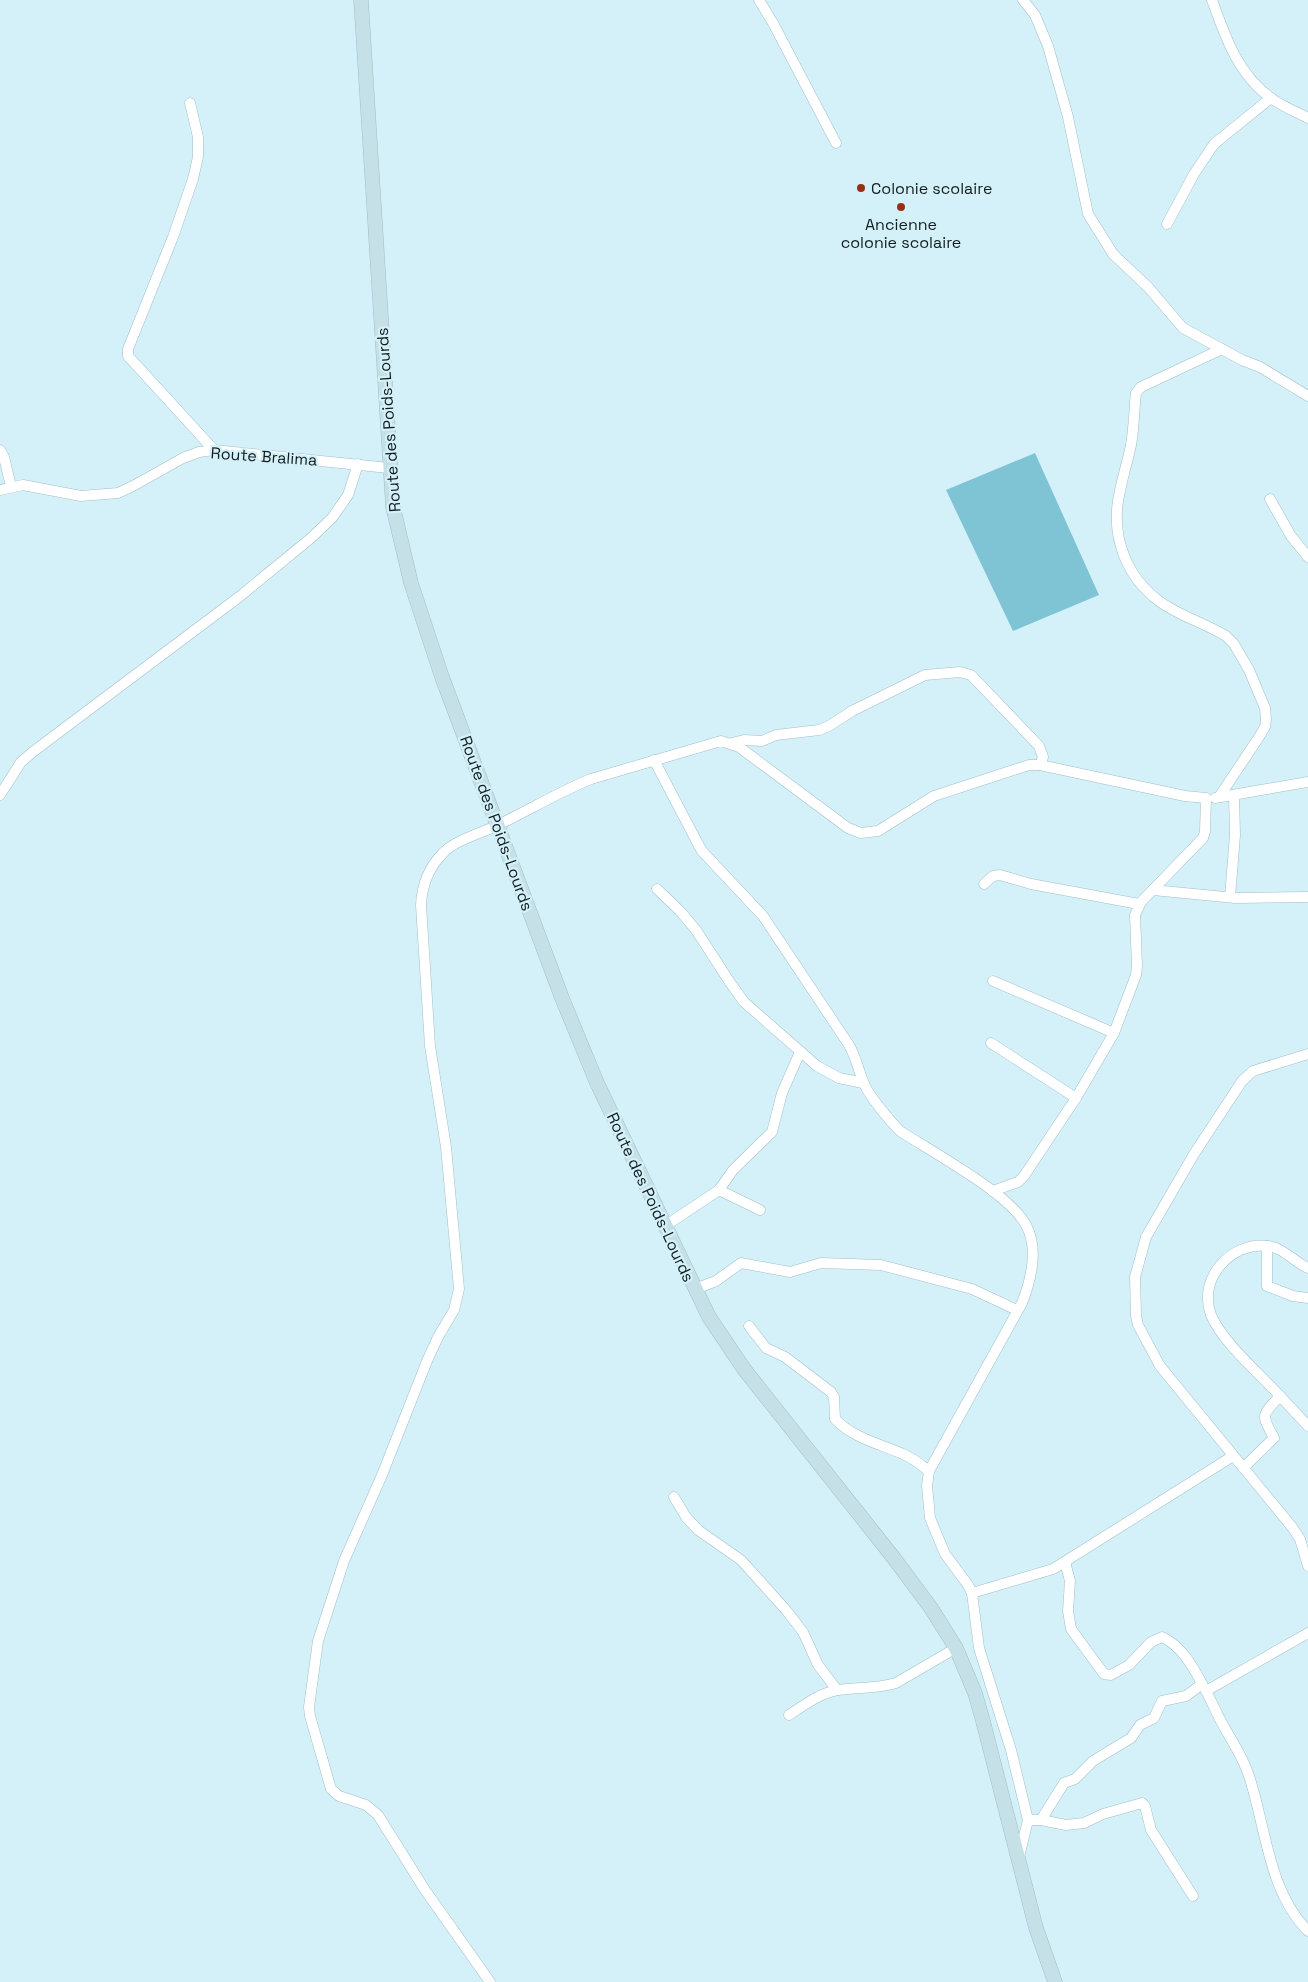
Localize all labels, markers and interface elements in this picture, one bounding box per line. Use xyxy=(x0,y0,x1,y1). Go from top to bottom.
place label: Colonie scolaire xyxy=(871,178,992,199)
marker: Colonie scolaire xyxy=(855,182,867,194)
marker: Ancienne colonie scolaire xyxy=(895,201,907,213)
place label: Ancienne colonie scolaire xyxy=(841,214,961,253)
street label: Route des Poids-Lourds xyxy=(372,327,405,513)
street label: Route Bralima xyxy=(210,442,318,471)
street label: Route des Poids-Lourds xyxy=(455,733,538,914)
street label: Route des Poids-Lourds xyxy=(602,1109,699,1285)

